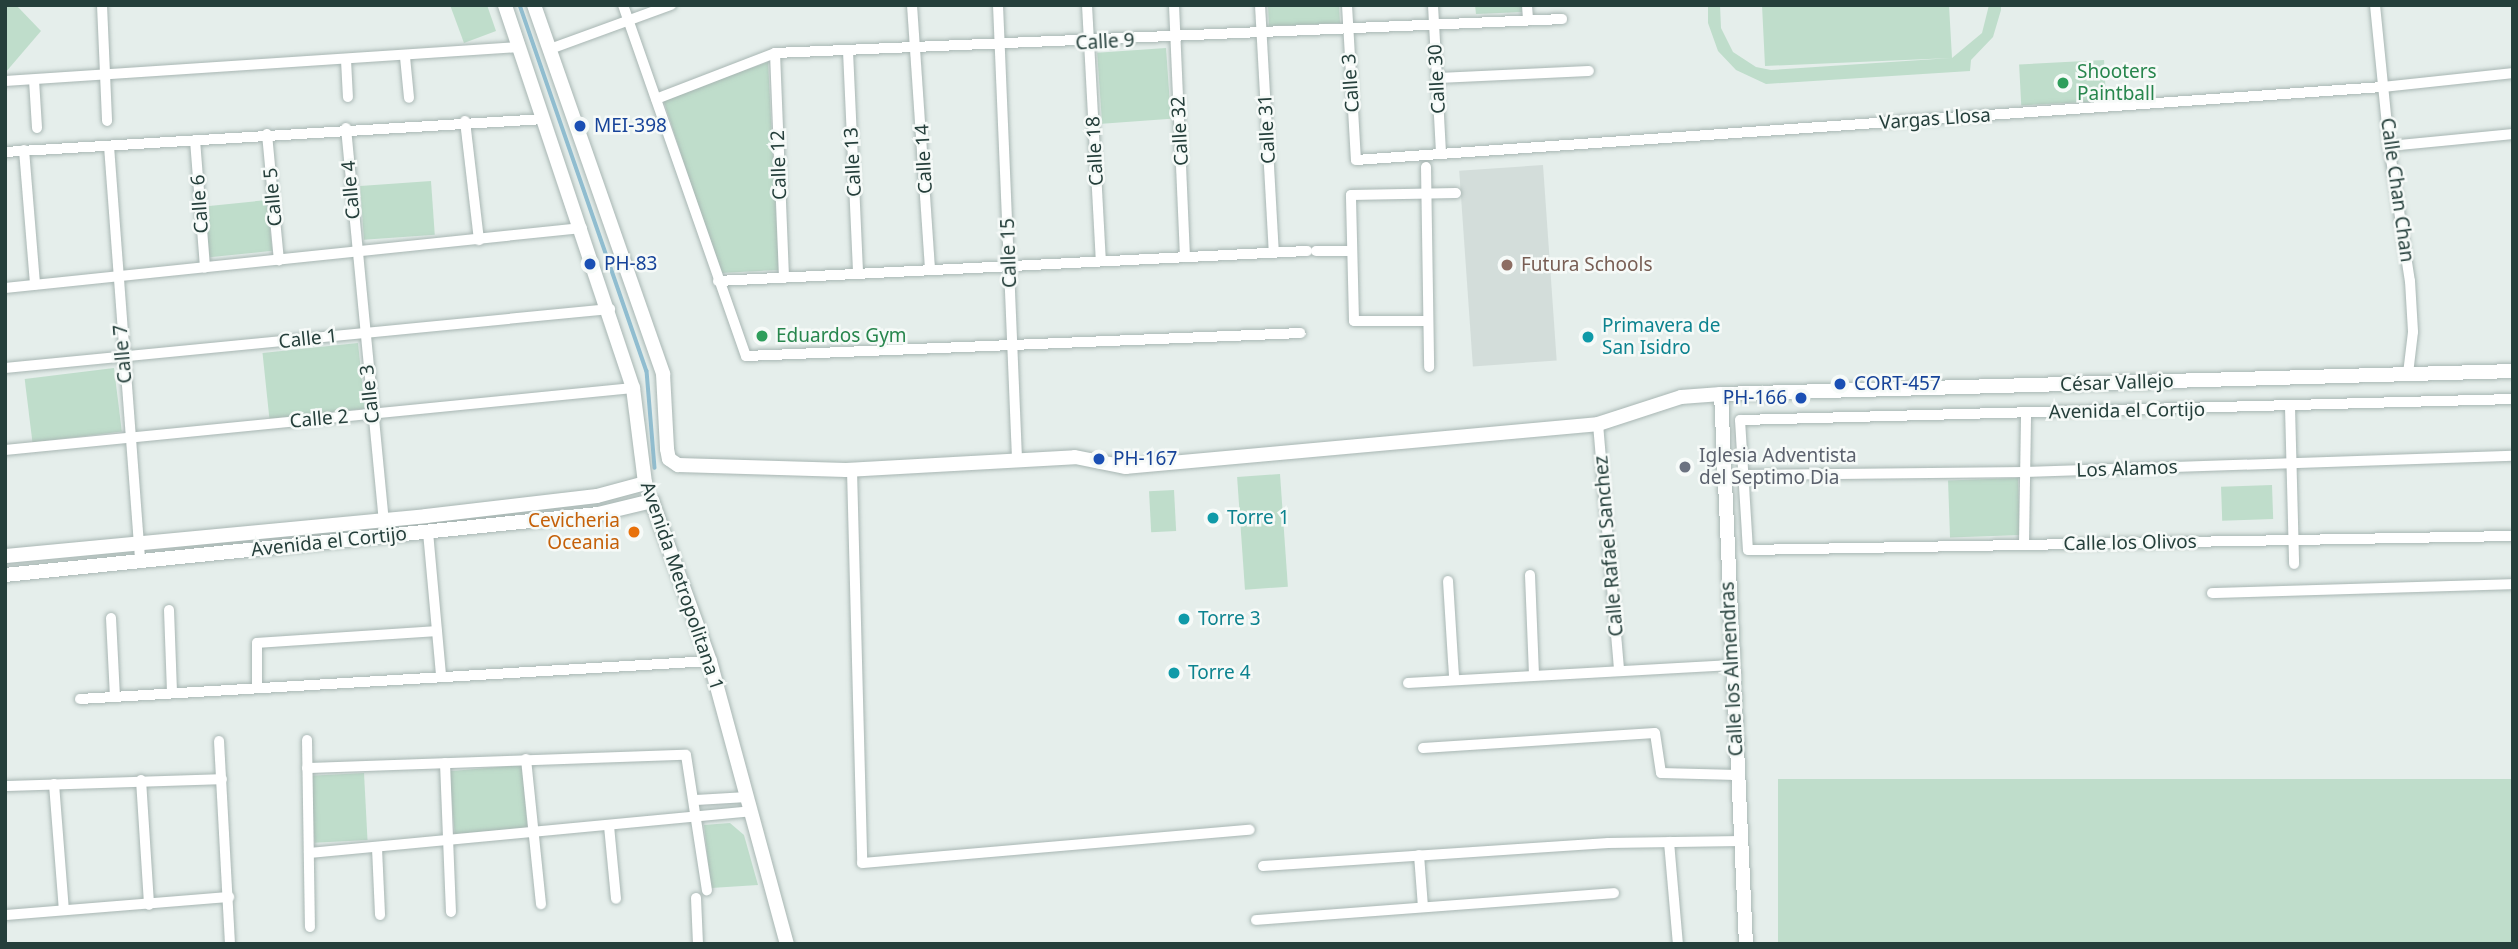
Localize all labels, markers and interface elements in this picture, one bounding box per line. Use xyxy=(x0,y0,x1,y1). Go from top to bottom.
street label: Calle 9 xyxy=(1075,29,1135,55)
street label: Calle 30 xyxy=(1424,44,1450,114)
street label: Calle 3 xyxy=(1338,53,1364,113)
place label: Shooters Paintball xyxy=(2077,61,2157,105)
marker: Shooters Paintball xyxy=(2055,75,2071,91)
street label: Calle 31 xyxy=(1254,94,1280,164)
street label: Calle 32 xyxy=(1167,96,1193,166)
street label: Vargas Llosa xyxy=(1878,104,1992,134)
place label: MEI-398 xyxy=(594,115,667,137)
street label: Calle 18 xyxy=(1082,116,1108,186)
street label: Calle Chan Chan xyxy=(2376,116,2418,264)
marker: MEI-398 xyxy=(572,118,588,134)
street label: Calle 14 xyxy=(911,124,937,194)
street label: Calle 13 xyxy=(840,127,866,197)
street label: Calle 12 xyxy=(766,130,792,200)
street label: Calle 4 xyxy=(337,160,365,220)
street label: Calle 5 xyxy=(259,167,287,227)
street label: Calle 6 xyxy=(187,174,213,234)
street label: Calle 15 xyxy=(996,218,1022,288)
place label: PH-83 xyxy=(604,253,657,275)
place label: Futura Schools xyxy=(1521,254,1653,276)
marker: PH-83 xyxy=(582,256,598,272)
marker: Futura Schools xyxy=(1499,257,1515,273)
place label: Primavera de San Isidro xyxy=(1602,315,1721,359)
street label: Calle 7 xyxy=(109,324,137,384)
street label: Calle 1 xyxy=(277,325,339,353)
place label: Eduardos Gym xyxy=(776,325,907,347)
marker: Eduardos Gym xyxy=(754,328,770,344)
marker: Primavera de San Isidro xyxy=(1580,329,1596,345)
street label: Calle 3 xyxy=(356,363,384,425)
street label: César Vallejo xyxy=(2060,370,2174,396)
place label: CORT-457 xyxy=(1854,373,1941,395)
marker: CORT-457 xyxy=(1832,376,1848,392)
place label: PH-166 xyxy=(1723,387,1787,409)
marker: PH-166 xyxy=(1793,390,1809,406)
street label: Avenida el Cortijo xyxy=(2049,398,2205,424)
street label: Calle 2 xyxy=(289,405,349,433)
place label: Iglesia Adventista del Septimo Dia xyxy=(1699,445,1857,489)
place label: PH-167 xyxy=(1113,448,1177,470)
marker: PH-167 xyxy=(1091,451,1107,467)
street label: Calle Rafael Sanchez xyxy=(1590,455,1628,637)
street label: Los Alamos xyxy=(2076,456,2178,482)
marker: Iglesia Adventista del Septimo Dia xyxy=(1677,459,1693,475)
street label: Avenida Metropolitana 1 xyxy=(636,479,728,693)
place label: Torre 1 xyxy=(1227,507,1290,529)
place label: Cevicheria Oceania xyxy=(528,510,620,554)
marker: Torre 1 xyxy=(1205,510,1221,526)
street label: Avenida el Cortijo xyxy=(250,522,408,562)
marker: Cevicheria Oceania xyxy=(626,524,642,540)
street label: Calle los Olivos xyxy=(2063,530,2197,556)
street label: Calle los Almendras xyxy=(1716,581,1748,757)
place label: Torre 3 xyxy=(1198,608,1261,630)
marker: Torre 3 xyxy=(1176,611,1192,627)
place label: Torre 4 xyxy=(1188,662,1251,684)
marker: Torre 4 xyxy=(1166,665,1182,681)

